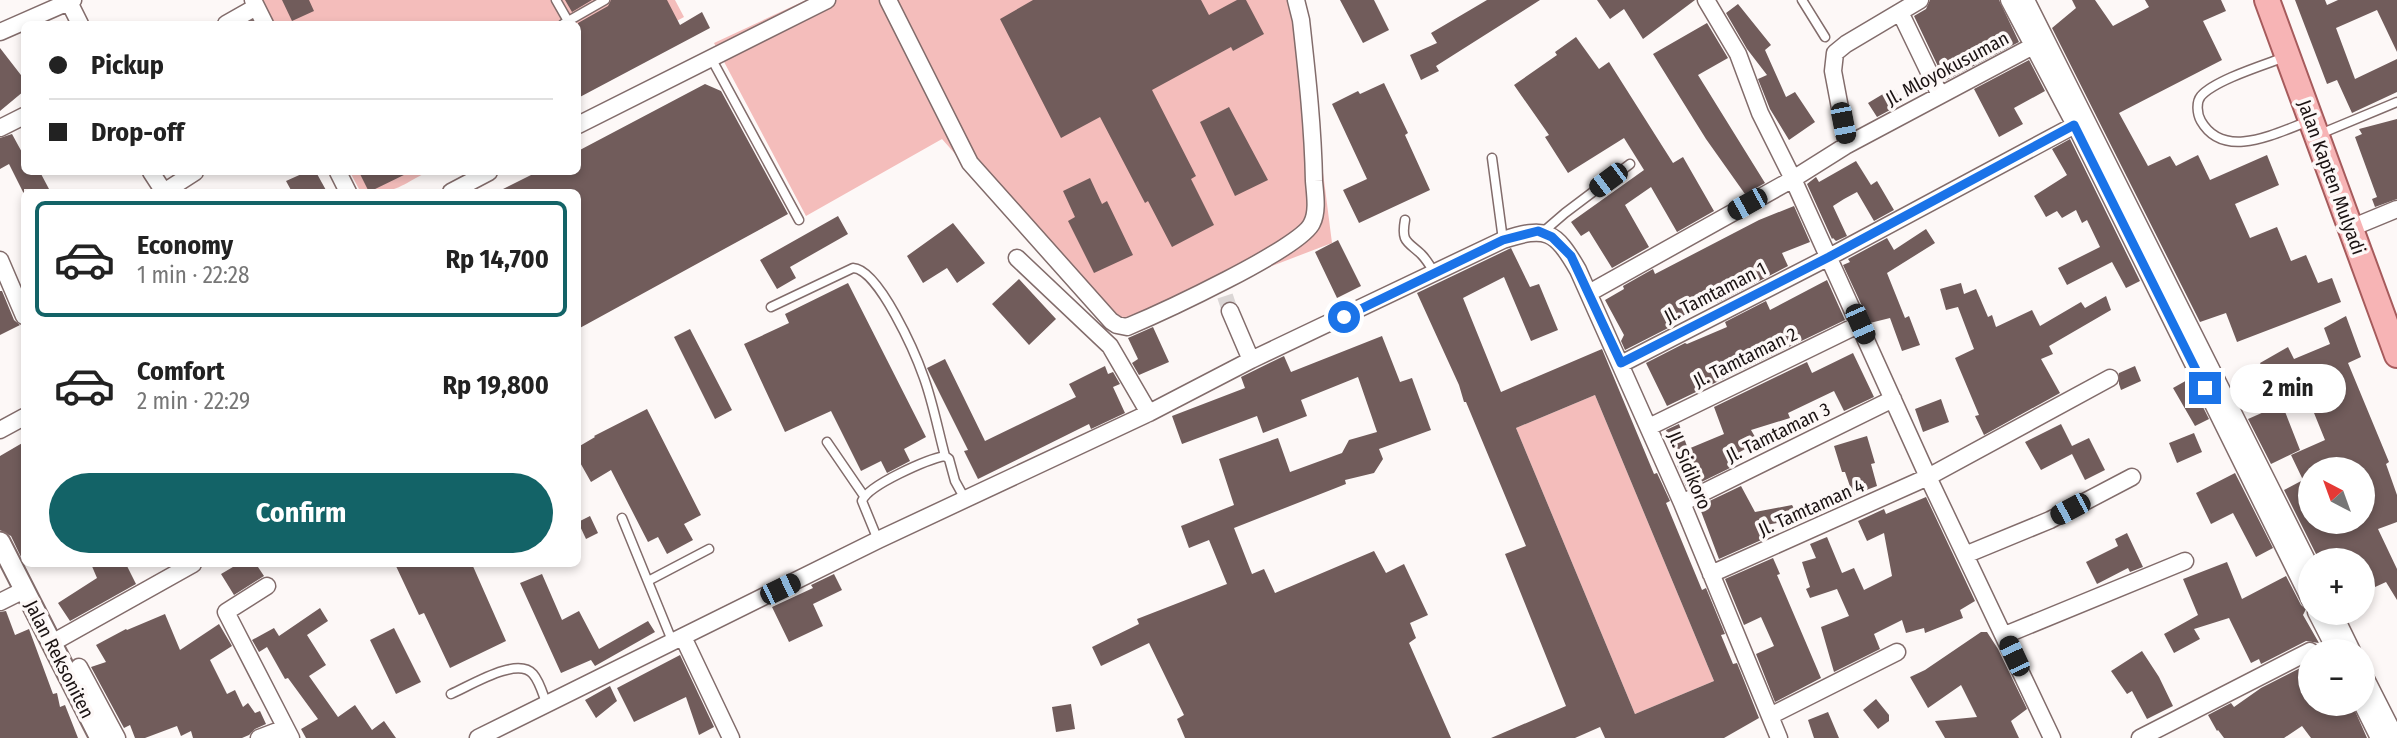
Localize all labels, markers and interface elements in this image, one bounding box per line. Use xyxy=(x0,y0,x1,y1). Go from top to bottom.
street label: Jl. Mloyokusuman xyxy=(1882,26,2013,111)
text: Pickup xyxy=(91,50,164,81)
street label: Jalan Kapten Mulyadi xyxy=(2293,97,2370,258)
car xyxy=(1829,100,1858,146)
text: Drop-off xyxy=(91,117,184,148)
car xyxy=(1585,159,1632,201)
car xyxy=(1724,185,1771,223)
icon: car xyxy=(53,228,116,291)
text: Economy xyxy=(137,230,233,261)
text: Rp 14,700 xyxy=(445,244,549,275)
street label: Jl. Tamtaman 1 xyxy=(1660,257,1770,328)
text: 1 min · 22:28 xyxy=(137,261,249,289)
route start xyxy=(1328,301,1360,333)
car xyxy=(1842,301,1879,347)
street label: Jl. Tamtaman 2 xyxy=(1690,322,1801,392)
icon: car xyxy=(53,354,116,417)
text: Comfort xyxy=(137,356,225,387)
callout: 2 min xyxy=(2230,364,2345,412)
text: Rp 19,800 xyxy=(442,370,549,401)
route end xyxy=(2189,372,2221,404)
text: 2 min xyxy=(2263,374,2314,402)
text: 2 min · 22:29 xyxy=(137,387,250,415)
street label: Jl. Tamtaman 3 xyxy=(1722,397,1834,468)
street label: Jl. Sidikoro xyxy=(1663,428,1716,513)
north arrow xyxy=(2298,457,2375,534)
map controls xyxy=(2298,457,2375,716)
button: Confirm xyxy=(49,473,553,553)
street label: Jl. Tamtaman 4 xyxy=(1755,474,1868,541)
car xyxy=(2047,490,2094,528)
button: + xyxy=(2298,548,2375,625)
car xyxy=(757,570,804,608)
street label: Jalan Reksoniten xyxy=(20,596,99,722)
car xyxy=(1996,633,2033,679)
button: − xyxy=(2298,639,2375,716)

